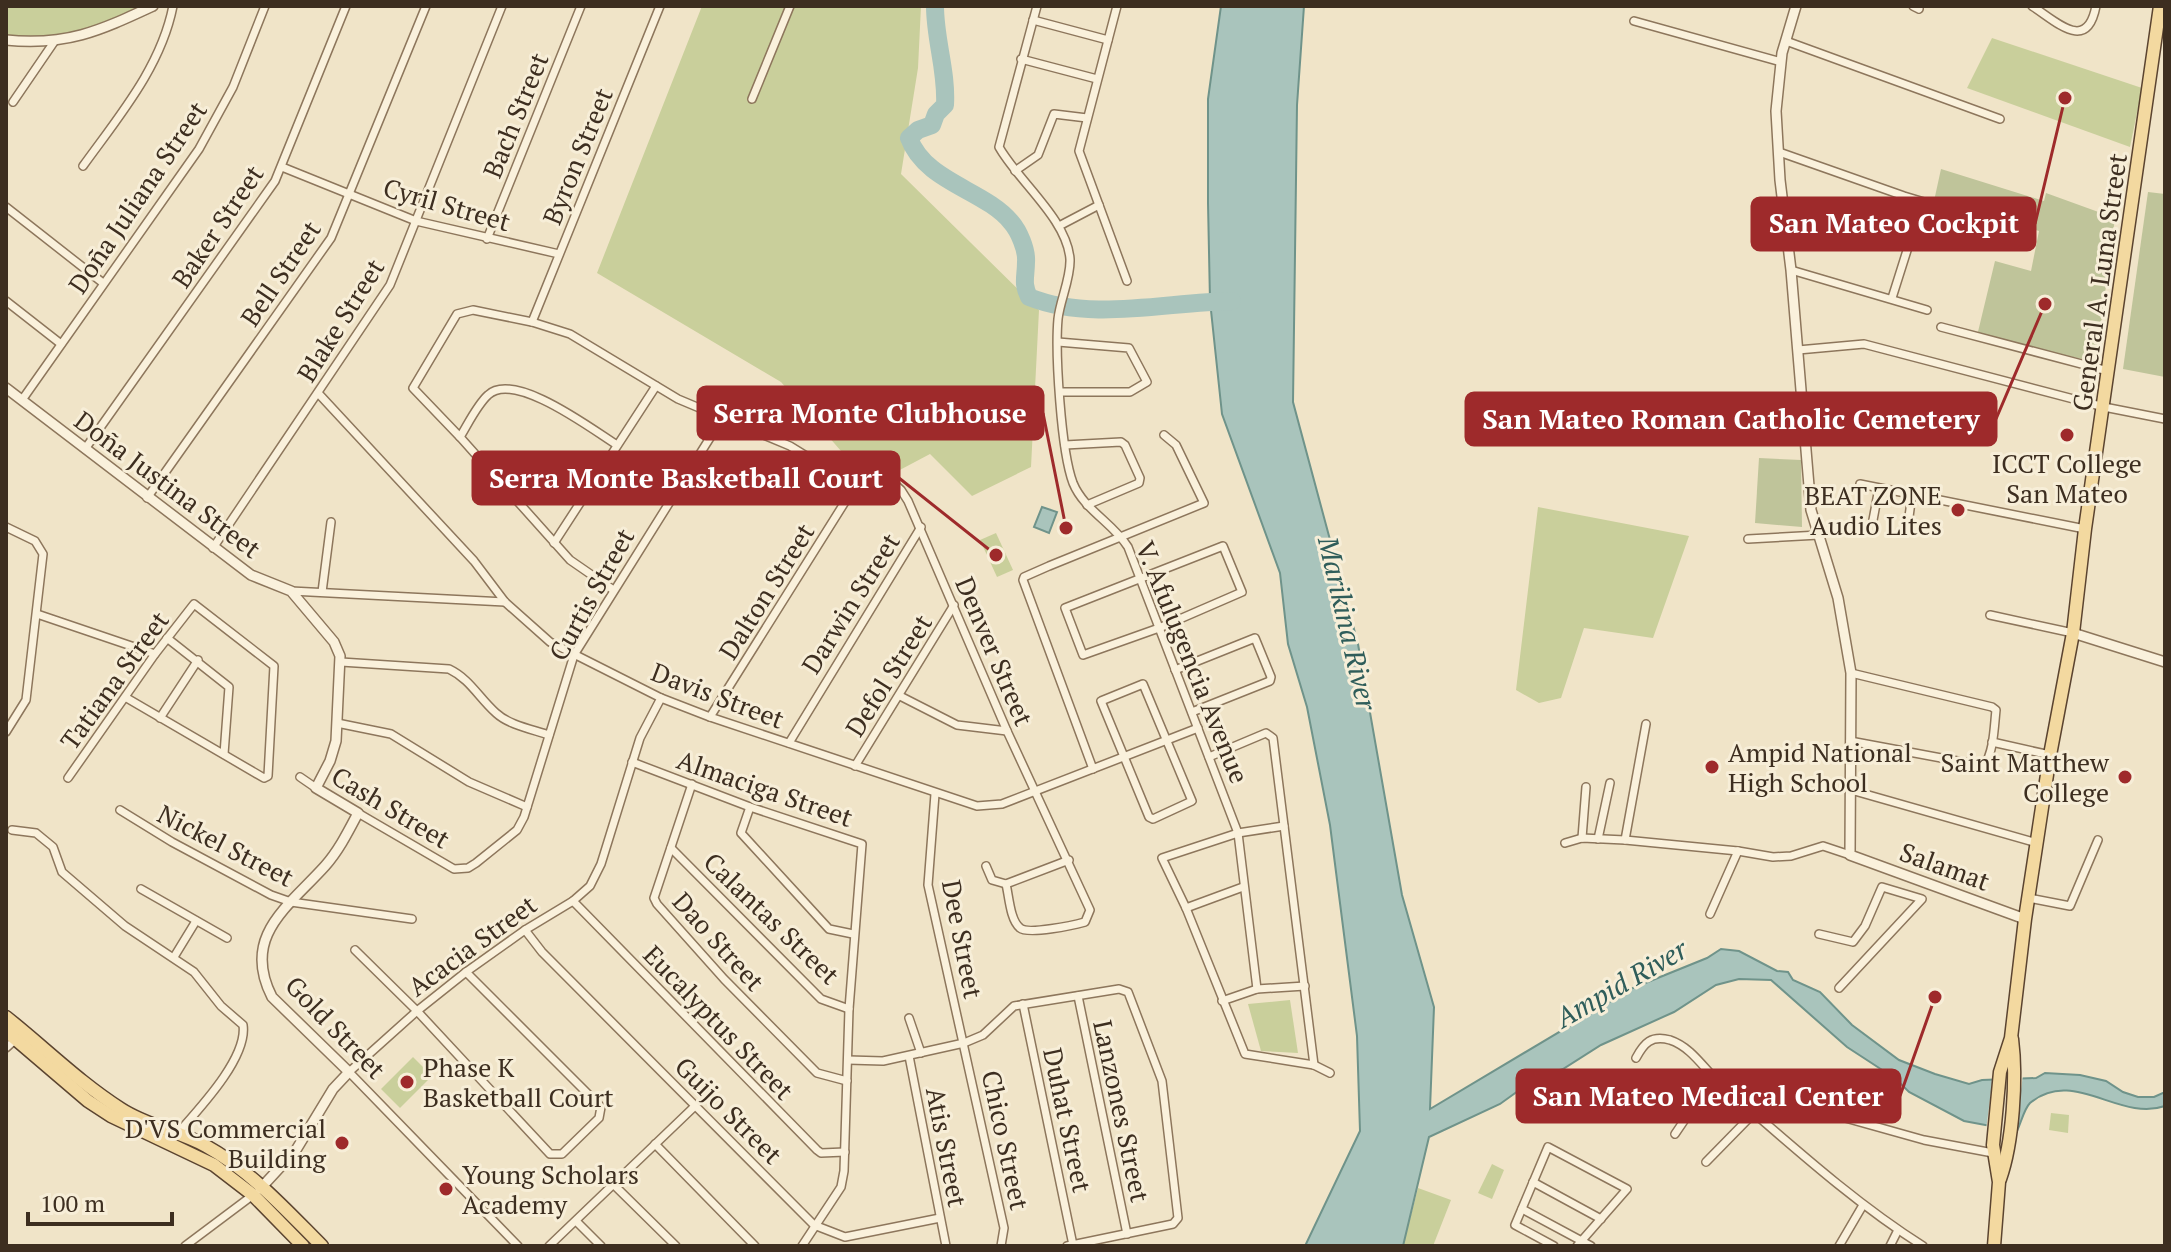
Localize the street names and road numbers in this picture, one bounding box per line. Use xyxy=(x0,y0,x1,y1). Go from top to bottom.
street label: Bach Street xyxy=(474,47,556,183)
street label: Byron Street xyxy=(534,82,620,229)
street label: Doña Juliana Street xyxy=(60,94,214,300)
street label: General A. Luna Street xyxy=(2064,151,2134,413)
street label: Baker Street xyxy=(163,158,271,294)
street label: Cyril Street xyxy=(380,170,515,238)
street label: Bell Street xyxy=(232,213,328,332)
street label: Blake Street xyxy=(289,252,391,388)
street label: Doña Justina Street xyxy=(68,403,268,565)
street label: Dalton Street xyxy=(711,516,822,666)
street label: Curtis Street xyxy=(541,522,641,666)
street label: Darwin Street xyxy=(793,526,907,680)
street label: V. Afulugencia Avenue xyxy=(1129,536,1257,788)
street label: Denver Street xyxy=(948,571,1042,731)
street label: Tatiana Street xyxy=(52,604,176,756)
street label: Defol Street xyxy=(837,607,939,742)
street label: Davis Street xyxy=(647,654,790,736)
street label: Almaciga Street xyxy=(673,742,858,834)
street label: Cash Street xyxy=(326,758,457,856)
street label: Nickel Street xyxy=(152,796,300,894)
street label: Salamat xyxy=(1895,834,1995,898)
street label: Calantas Street xyxy=(697,845,847,992)
street label: Dee Street xyxy=(935,877,991,1002)
street label: Dao Street xyxy=(666,884,773,998)
street label: Acacia Street xyxy=(401,887,543,1003)
street label: Eucalyptus Street xyxy=(637,937,802,1107)
street label: Gold Street xyxy=(279,968,394,1086)
street label: Lanzones Street xyxy=(1086,1017,1158,1205)
street label: Duhat Street xyxy=(1036,1045,1100,1196)
street label: Guijo Street xyxy=(668,1049,790,1171)
street label: Chico Street xyxy=(975,1067,1037,1213)
street label: Atis Street xyxy=(919,1084,975,1210)

